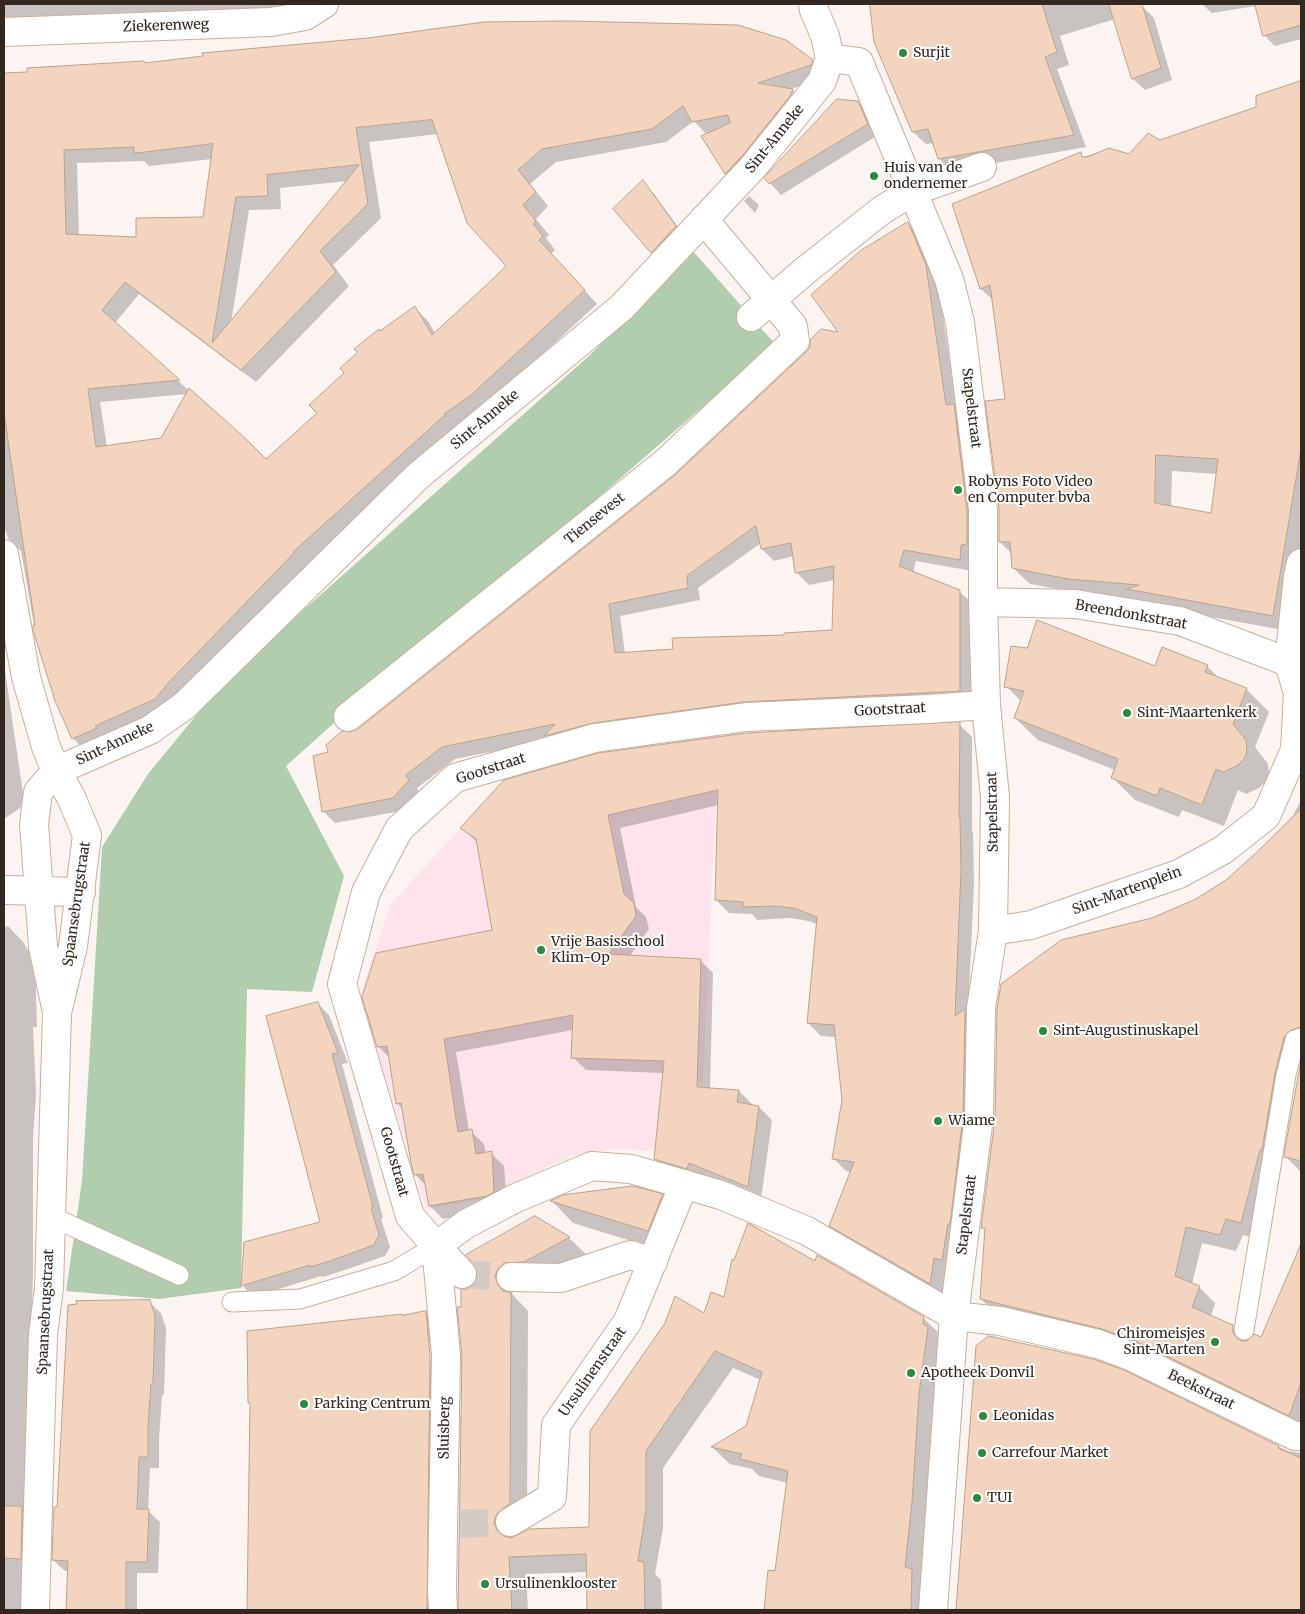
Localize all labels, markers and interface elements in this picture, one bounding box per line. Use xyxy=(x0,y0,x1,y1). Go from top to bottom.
street label: Ziekerenweg xyxy=(123,16,209,36)
place label: Surjit xyxy=(913,45,950,61)
marker: Surjit xyxy=(897,47,909,59)
street label: Sint-Anneke xyxy=(742,101,808,177)
place label: Huis van de ondernemer xyxy=(884,160,968,192)
marker: Huis van de ondernemer xyxy=(868,170,880,182)
street label: Stapelstraat xyxy=(958,367,984,449)
street label: Sint-Anneke xyxy=(448,387,522,453)
place label: Robyns Foto Video en Computer bvba xyxy=(968,474,1093,507)
marker: Robyns Foto Video en Computer bvba xyxy=(952,484,964,496)
street label: Tiensevest xyxy=(561,490,629,548)
street label: Breendonkstraat xyxy=(1074,597,1188,633)
street label: Gootstraat xyxy=(854,700,926,720)
place label: Sint-Maartenkerk xyxy=(1137,705,1257,721)
marker: Sint-Maartenkerk xyxy=(1121,707,1133,719)
street label: Sint-Anneke xyxy=(74,719,156,769)
street label: Gootstraat xyxy=(454,750,528,788)
street label: Stapelstraat xyxy=(984,771,1002,853)
street label: Spaansebrugstraat xyxy=(60,840,94,968)
street label: Sint-Martenplein xyxy=(1070,863,1184,919)
place label: Vrije Basisschool Klim-Op xyxy=(551,934,665,966)
marker: Vrije Basisschool Klim-Op xyxy=(535,944,547,956)
place label: Sint-Augustinuskapel xyxy=(1053,1023,1199,1039)
marker: Sint-Augustinuskapel xyxy=(1037,1025,1049,1037)
place label: Wiame xyxy=(948,1113,995,1129)
marker: Wiame xyxy=(932,1115,944,1127)
street label: Gootstraat xyxy=(376,1125,412,1199)
street label: Stapelstraat xyxy=(954,1174,980,1256)
street label: Spaansebrugstraat xyxy=(34,1249,58,1375)
street label: Ursulinenstraat xyxy=(556,1324,630,1420)
place label: Chiromeisjes Sint-Marten xyxy=(1117,1326,1205,1358)
marker: Chiromeisjes Sint-Marten xyxy=(1209,1336,1221,1348)
place label: Apotheek Donvil xyxy=(921,1365,1034,1381)
marker: Apotheek Donvil xyxy=(905,1367,917,1379)
street label: Beekstraat xyxy=(1165,1367,1237,1413)
place label: Parking Centrum xyxy=(314,1396,430,1412)
street label: Sluisberg xyxy=(436,1396,454,1460)
marker: Parking Centrum xyxy=(298,1398,310,1410)
place label: Leonidas xyxy=(993,1408,1054,1424)
marker: Leonidas xyxy=(977,1410,989,1422)
place label: Carrefour Market xyxy=(992,1445,1109,1461)
marker: Carrefour Market xyxy=(976,1447,988,1459)
place label: TUI xyxy=(987,1490,1013,1506)
marker: TUI xyxy=(971,1492,983,1504)
place label: Ursulinenklooster xyxy=(495,1576,617,1592)
marker: Ursulinenklooster xyxy=(479,1578,491,1590)

